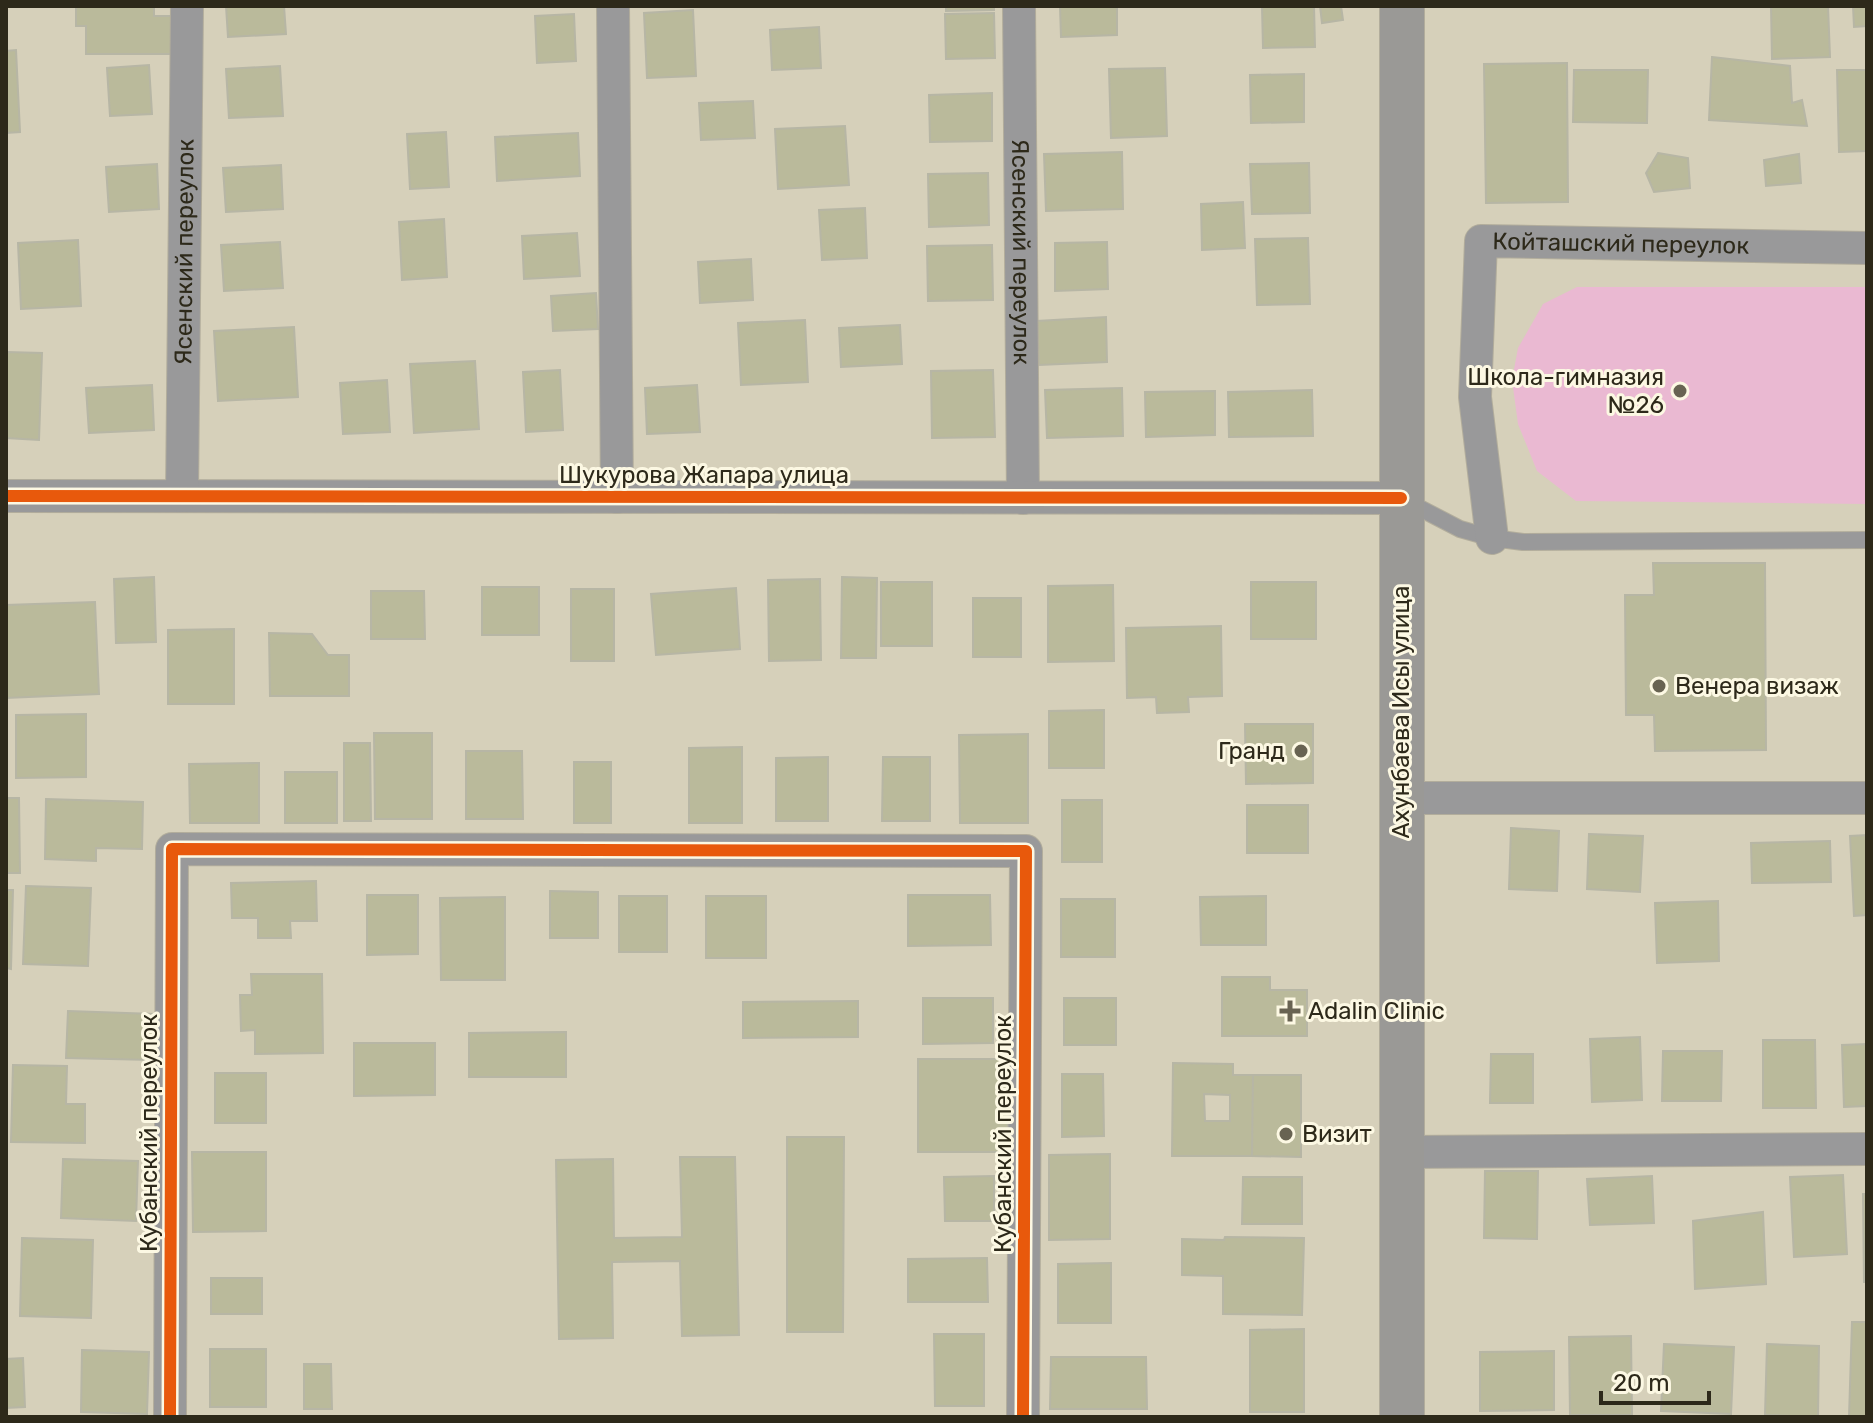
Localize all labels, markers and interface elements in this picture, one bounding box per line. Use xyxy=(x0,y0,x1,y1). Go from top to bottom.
street label: Ясенский переулок xyxy=(169,139,200,365)
street label: Ясенский переулок xyxy=(1006,139,1036,365)
street label: Койташский переулок xyxy=(1492,227,1750,260)
place label: Школа-гимназия №26 xyxy=(1467,363,1664,419)
marker: Школа-гимназия №26 xyxy=(1671,382,1689,400)
street label: Шукурова Жапара улица xyxy=(559,461,849,489)
street label: Ахунбаева Исы улица xyxy=(1387,586,1415,838)
place label: Венера визаж xyxy=(1675,672,1839,700)
marker: Венера визаж xyxy=(1650,677,1668,695)
place label: Гранд xyxy=(1218,737,1285,765)
marker: Гранд xyxy=(1292,742,1310,760)
place label: Adalin Clinic xyxy=(1308,997,1445,1025)
marker: Adalin Clinic xyxy=(1279,1000,1301,1022)
street label: Кубанский переулок xyxy=(135,1014,163,1252)
street label: Кубанский переулок xyxy=(989,1015,1017,1253)
place label: Визит xyxy=(1302,1120,1372,1148)
marker: Визит xyxy=(1277,1125,1295,1143)
scale bar xyxy=(1601,1355,1709,1405)
text: 20 m xyxy=(1613,1369,1670,1397)

